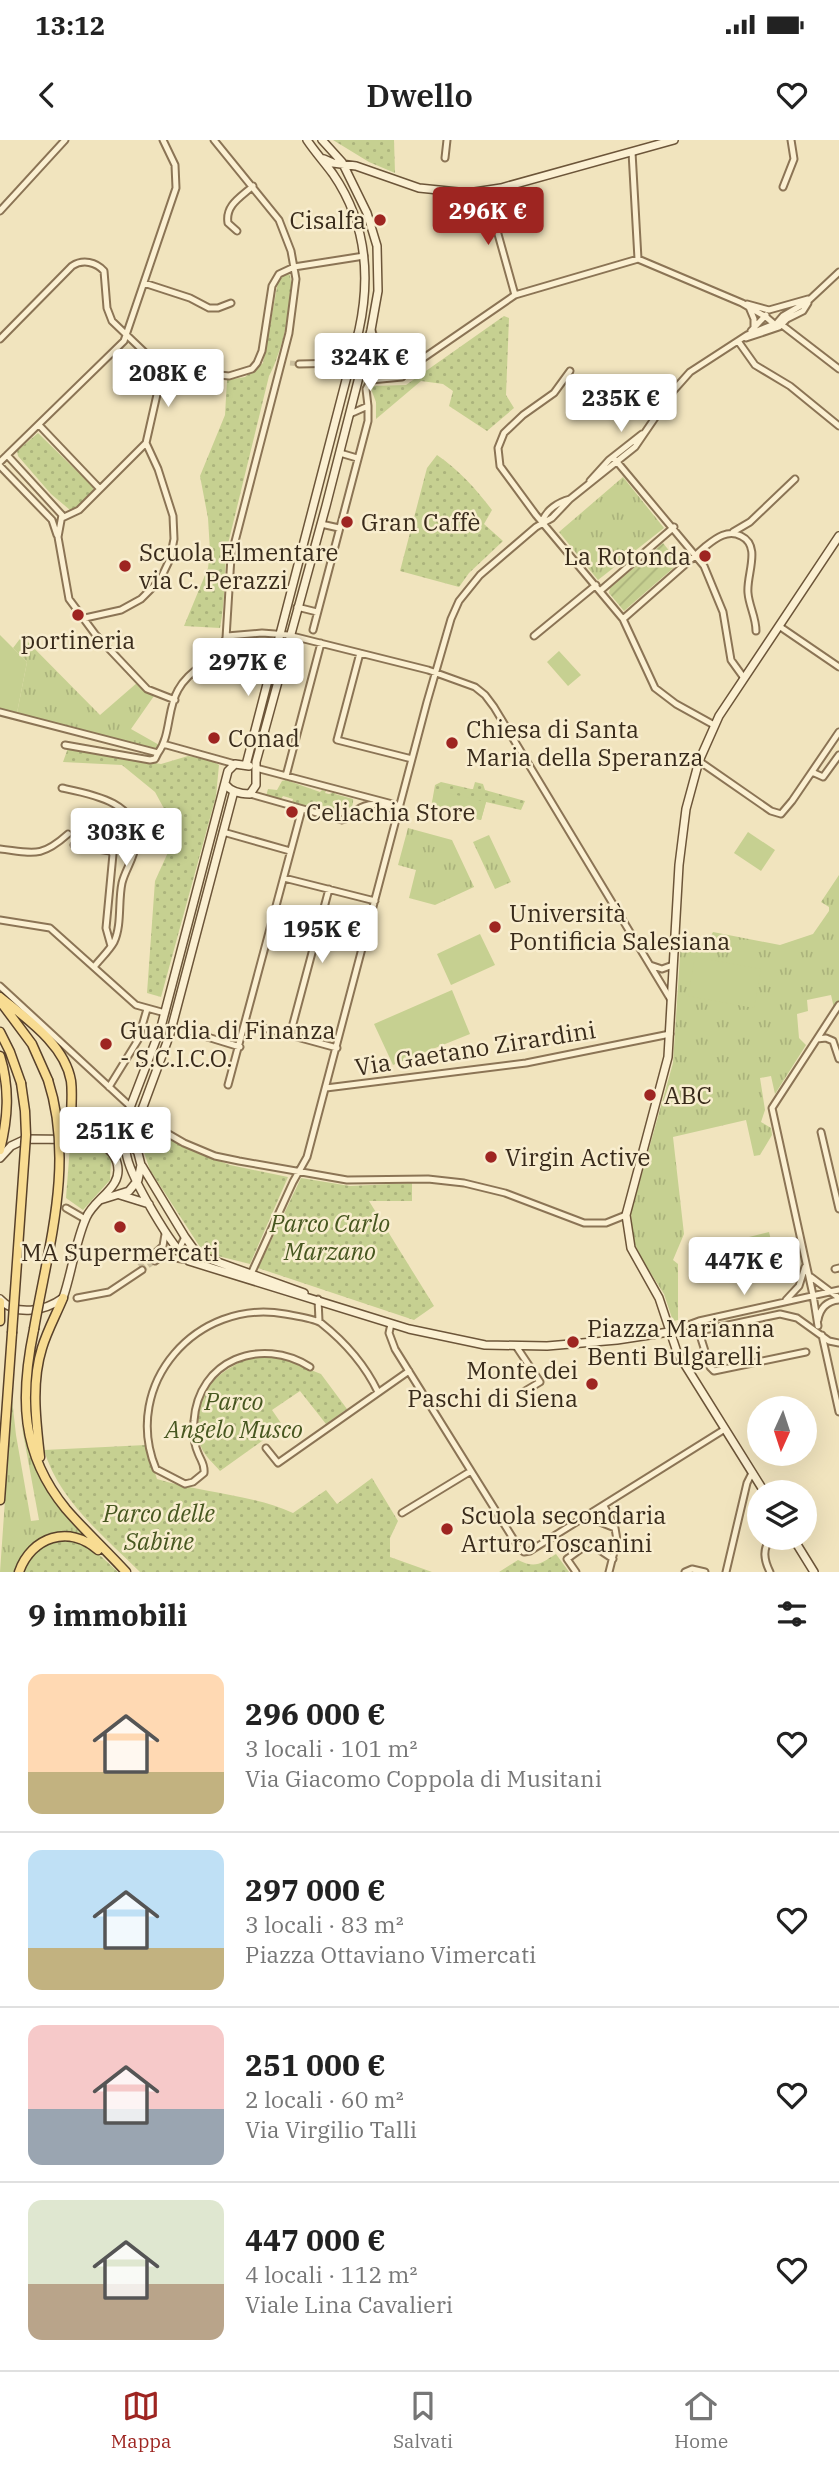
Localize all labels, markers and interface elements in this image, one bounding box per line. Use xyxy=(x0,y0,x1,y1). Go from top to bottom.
text: 13:12 xyxy=(35,8,105,42)
text: Dwello xyxy=(366,74,473,116)
icon: back xyxy=(28,76,66,114)
icon: heart xyxy=(773,76,811,114)
pin: 296K € xyxy=(431,188,545,247)
text: 296K € xyxy=(449,195,527,225)
place label: Cisalfa xyxy=(290,204,366,236)
marker: Cisalfa xyxy=(372,212,388,228)
pin: 324K € xyxy=(313,334,427,393)
text: 324K € xyxy=(331,341,409,371)
pin: 208K € xyxy=(111,350,225,409)
text: 208K € xyxy=(129,357,207,387)
pin: 235K € xyxy=(564,374,678,434)
text: 235K € xyxy=(582,382,660,412)
place label: Gran Caffè xyxy=(361,506,480,538)
marker: Gran Caffè xyxy=(339,514,355,530)
place label: Scuola Elmentare via C. Perazzi xyxy=(139,536,339,596)
place label: La Rotonda xyxy=(564,540,691,572)
marker: La Rotonda xyxy=(697,548,713,564)
marker: Scuola Elmentare via C. Perazzi xyxy=(117,558,133,574)
marker: portineria xyxy=(70,607,86,623)
place label: portineria xyxy=(21,624,135,656)
pin: 297K € xyxy=(191,638,305,698)
text: 297K € xyxy=(209,646,287,676)
place label: Chiesa di Santa Maria della Speranza xyxy=(466,713,704,773)
place label: Conad xyxy=(228,722,300,754)
marker: Conad xyxy=(206,730,222,746)
marker: Chiesa di Santa Maria della Speranza xyxy=(444,735,460,751)
place label: Celiachia Store xyxy=(306,796,475,828)
marker: Celiachia Store xyxy=(284,804,300,820)
pin: 303K € xyxy=(69,808,183,868)
text: 303K € xyxy=(87,816,165,846)
place label: Università Pontificia Salesiana xyxy=(509,897,730,957)
pin: 195K € xyxy=(265,906,379,965)
text: 195K € xyxy=(283,913,361,943)
marker: Università Pontificia Salesiana xyxy=(487,919,503,935)
street label: Via Gaetano Zirardini xyxy=(352,1013,598,1083)
place label: Guardia di Finanza - S.C.I.C.O. xyxy=(120,1014,336,1074)
marker: Guardia di Finanza - S.C.I.C.O. xyxy=(98,1036,114,1052)
place label: ABC xyxy=(664,1079,712,1111)
marker: ABC xyxy=(642,1087,658,1103)
pin: 251K € xyxy=(58,1108,172,1167)
text: 251K € xyxy=(76,1115,154,1145)
place label: Virgin Active xyxy=(505,1141,650,1173)
marker: Virgin Active xyxy=(483,1149,499,1165)
park label: Parco Carlo Marzano xyxy=(269,1207,390,1267)
marker: MA Supermercati xyxy=(112,1219,128,1235)
place label: MA Supermercati xyxy=(21,1236,219,1268)
pin: 447K € xyxy=(687,1238,801,1297)
text: 447K € xyxy=(705,1245,783,1275)
place label: Piazza Marianna Benti Bulgarelli xyxy=(587,1312,775,1372)
marker: Piazza Marianna Benti Bulgarelli xyxy=(565,1334,581,1350)
place label: Monte dei Paschi di Siena xyxy=(407,1354,578,1414)
marker: Monte dei Paschi di Siena xyxy=(584,1376,600,1392)
park label: Parco Angelo Musco xyxy=(163,1385,303,1445)
north arrow xyxy=(747,1396,817,1466)
map controls xyxy=(747,1396,817,1550)
button: layers xyxy=(747,1480,817,1550)
park label: Parco delle Sabine xyxy=(102,1497,215,1557)
place label: Scuola secondaria Arturo Toscanini xyxy=(461,1499,666,1559)
marker: Scuola secondaria Arturo Toscanini xyxy=(439,1521,455,1537)
text: 9 immobili xyxy=(28,1595,187,1634)
icon: filters xyxy=(773,1595,811,1633)
text: 296 000 € xyxy=(245,1694,386,1733)
icon: home xyxy=(84,1702,168,1786)
icon: heart xyxy=(773,1725,811,1763)
text: 3 locali · 101 m² xyxy=(245,1733,417,1763)
text: Via Giacomo Coppola di Musitani xyxy=(245,1763,602,1793)
text: 297 000 € xyxy=(245,1870,386,1909)
icon: home xyxy=(84,1878,168,1962)
icon: heart xyxy=(773,1901,811,1939)
text: 3 locali · 83 m² xyxy=(245,1909,404,1939)
text: Piazza Ottaviano Vimercati xyxy=(245,1939,536,1969)
text: 251 000 € xyxy=(245,2045,386,2084)
icon: home xyxy=(84,2053,168,2137)
icon: heart xyxy=(773,2076,811,2114)
text: 2 locali · 60 m² xyxy=(245,2084,404,2114)
text: Via Virgilio Talli xyxy=(245,2114,417,2144)
text: 447 000 € xyxy=(245,2220,386,2259)
icon: home xyxy=(84,2228,168,2312)
icon: heart xyxy=(773,2251,811,2289)
text: 4 locali · 112 m² xyxy=(245,2259,417,2289)
text: Viale Lina Cavalieri xyxy=(245,2289,453,2319)
tab: Mappa xyxy=(111,2387,172,2453)
tab: Salvati xyxy=(393,2387,453,2453)
tab: Home xyxy=(674,2387,728,2453)

